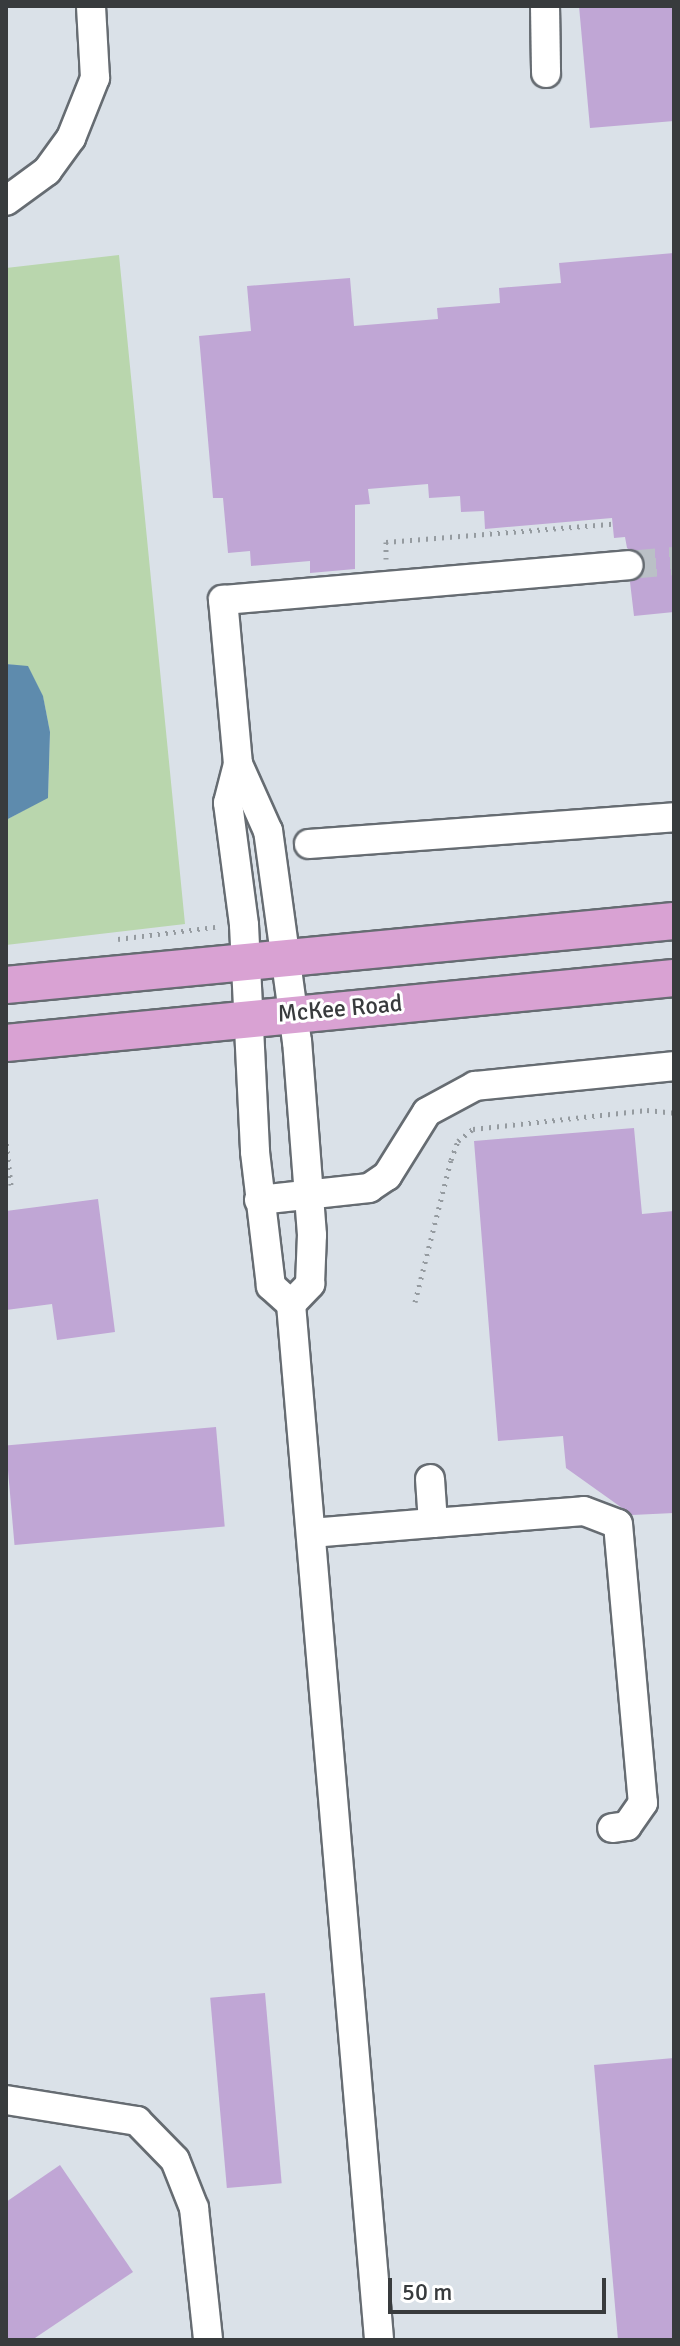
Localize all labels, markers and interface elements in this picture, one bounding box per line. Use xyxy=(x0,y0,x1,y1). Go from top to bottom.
street label: McKee Road xyxy=(276,989,404,1029)
scale bar xyxy=(392,2262,610,2312)
text: 50 m xyxy=(402,2277,452,2307)

